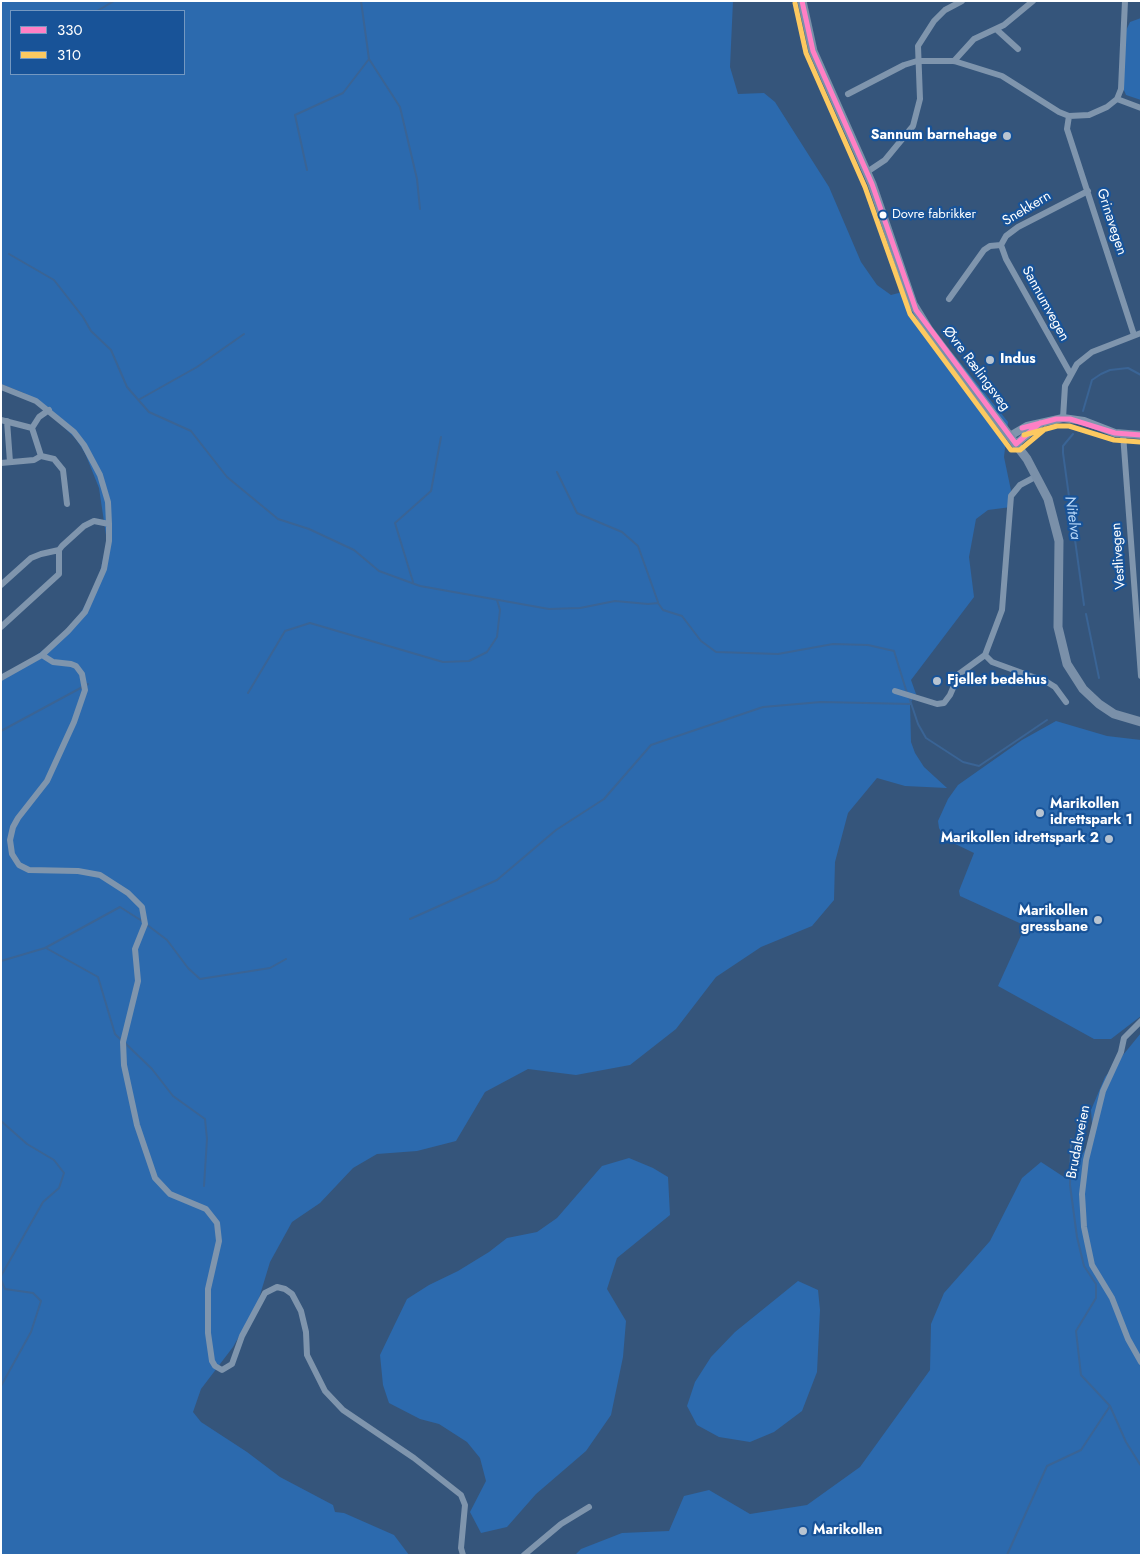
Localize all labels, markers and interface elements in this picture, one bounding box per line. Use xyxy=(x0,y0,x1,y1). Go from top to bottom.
legend xyxy=(10,10,185,75)
text: 330 xyxy=(57,19,82,41)
text: 310 xyxy=(57,44,81,66)
place label: Sannum barnehage xyxy=(871,128,997,144)
marker: Sannum barnehage xyxy=(1001,130,1013,142)
street label: Grinavegen xyxy=(1092,187,1130,257)
street label: Snekkern xyxy=(1000,188,1054,230)
place label: Dovre fabrikker xyxy=(892,207,976,223)
marker: Dovre fabrikker xyxy=(878,210,888,220)
street label: Sannumvegen xyxy=(1018,264,1072,344)
street label: Øvre Rælingsveg xyxy=(939,323,1013,415)
place label: Indus xyxy=(1000,352,1036,368)
marker: Indus xyxy=(984,354,996,366)
water label: Nitelva xyxy=(1060,495,1084,541)
street label: Vestlivegen xyxy=(1108,522,1130,590)
place label: Fjellet bedehus xyxy=(947,673,1047,689)
marker: Fjellet bedehus xyxy=(931,675,943,687)
place label: Marikollen idrettspark 1 xyxy=(1050,797,1133,830)
marker: Marikollen idrettspark 1 xyxy=(1034,807,1046,819)
place label: Marikollen idrettspark 2 xyxy=(941,831,1099,847)
marker: Marikollen idrettspark 2 xyxy=(1103,833,1115,845)
place label: Marikollen gressbane xyxy=(1019,904,1088,936)
marker: Marikollen gressbane xyxy=(1092,914,1104,926)
street label: Brudalsveien xyxy=(1064,1104,1094,1180)
place label: Marikollen xyxy=(813,1523,882,1539)
marker: Marikollen xyxy=(797,1525,809,1537)

